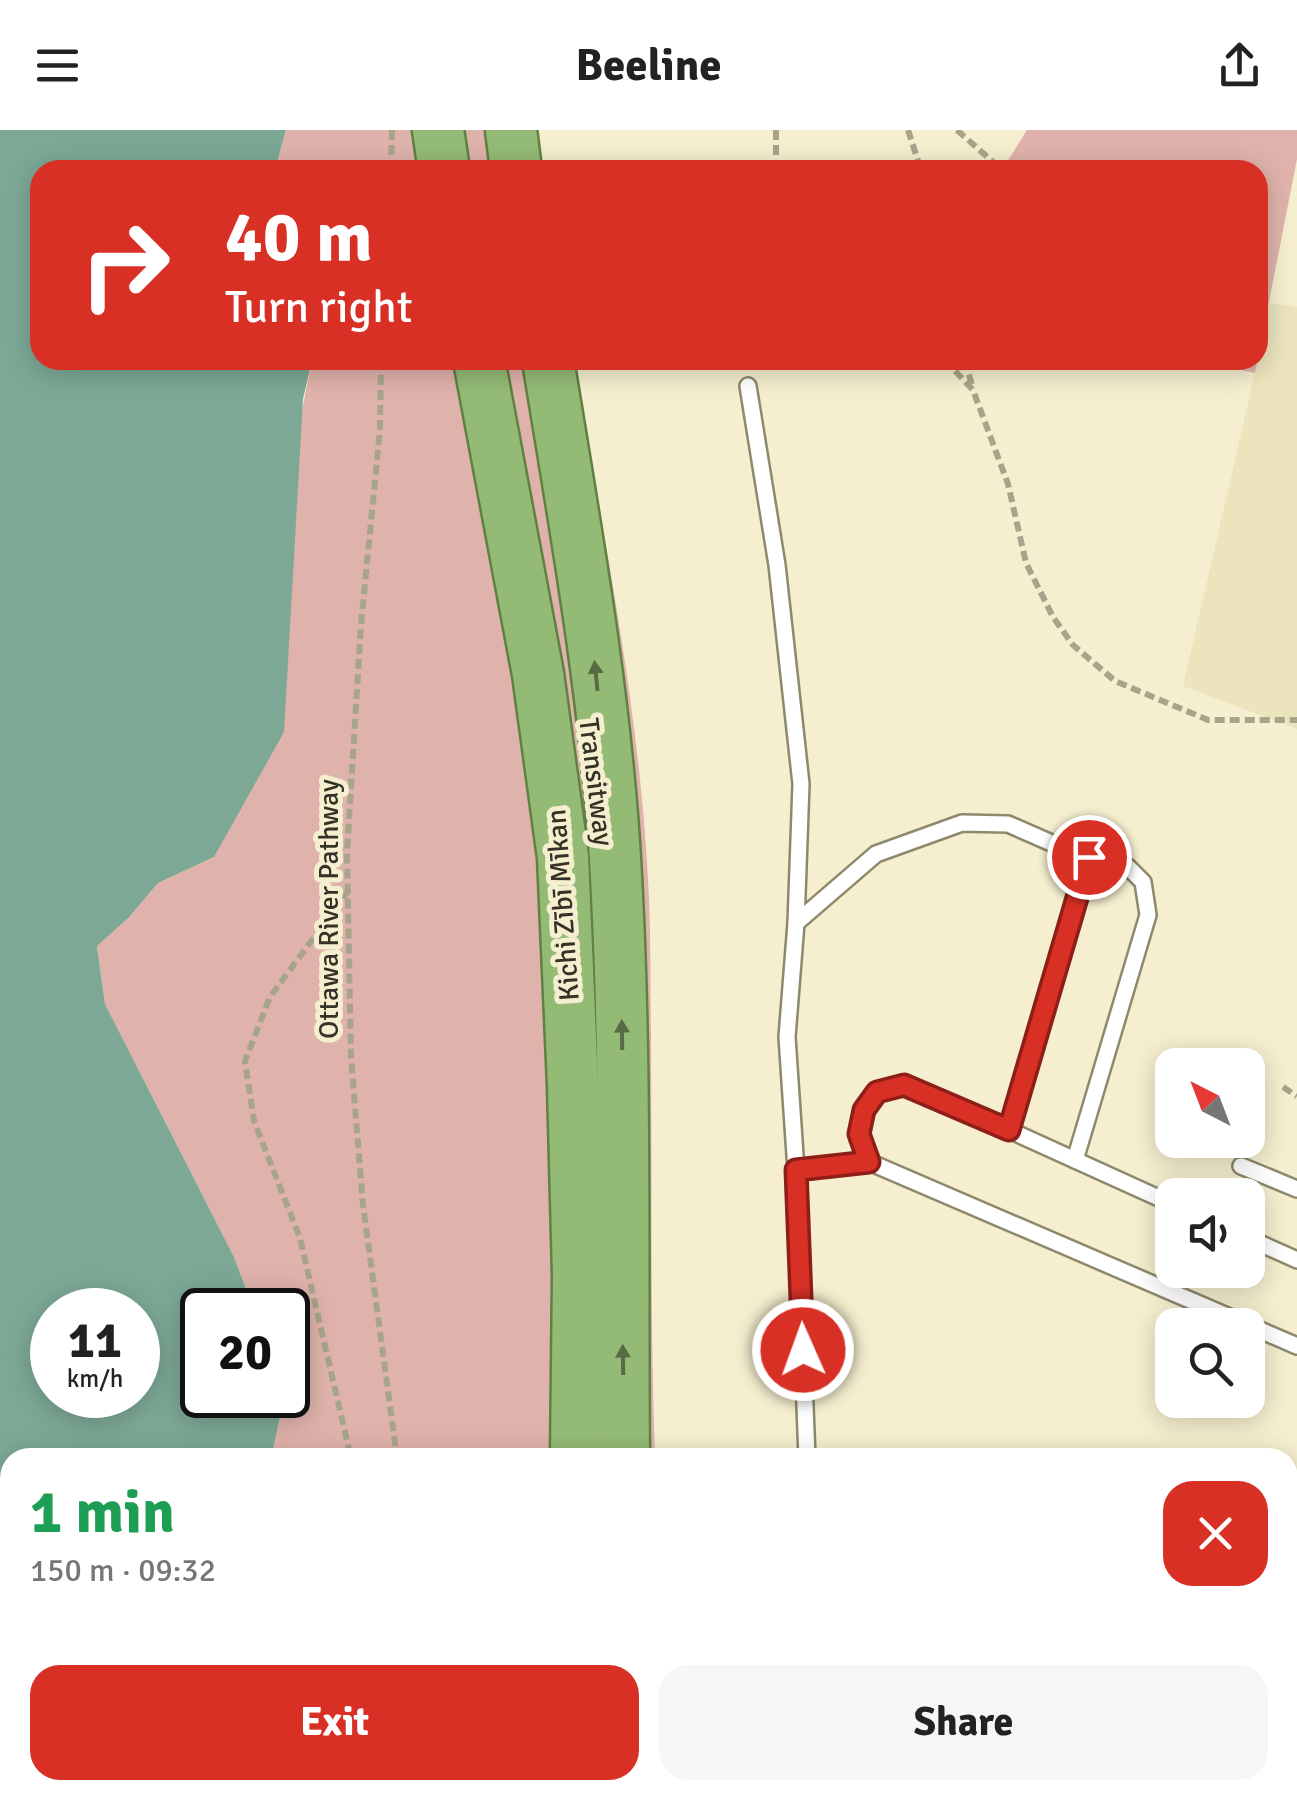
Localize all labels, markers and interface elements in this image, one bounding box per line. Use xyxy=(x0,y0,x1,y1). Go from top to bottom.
icon: menu xyxy=(30,38,85,93)
text: Beeline xyxy=(575,38,722,93)
icon: share xyxy=(1212,38,1267,93)
text: 40 m xyxy=(225,194,373,280)
icon: right xyxy=(60,200,190,330)
text: Turn right xyxy=(225,280,413,335)
one-way arrow xyxy=(588,660,604,692)
street label: Transitway xyxy=(571,716,621,848)
street label: Ottawa River Pathway xyxy=(312,779,346,1039)
street label: Kichi Zībī Mīkan xyxy=(539,808,587,1002)
pin xyxy=(1047,815,1132,900)
icon: arrive xyxy=(1062,830,1117,885)
one-way arrow xyxy=(614,1019,630,1051)
north arrow xyxy=(1155,1048,1265,1158)
map controls xyxy=(1155,1048,1265,1418)
button: sound xyxy=(1155,1178,1265,1288)
speed limit sign: 20 xyxy=(180,1288,310,1418)
position arrow xyxy=(751,1298,855,1402)
button: search xyxy=(1155,1308,1265,1418)
text: 11 xyxy=(68,1310,122,1372)
one-way arrow xyxy=(615,1344,631,1376)
text: km/h xyxy=(67,1363,123,1394)
text: 1 min xyxy=(30,1476,175,1550)
button: close xyxy=(1163,1481,1268,1586)
text: 150 m · 09:32 xyxy=(30,1551,216,1590)
button: Exit xyxy=(30,1665,639,1780)
button: Share xyxy=(659,1665,1268,1780)

